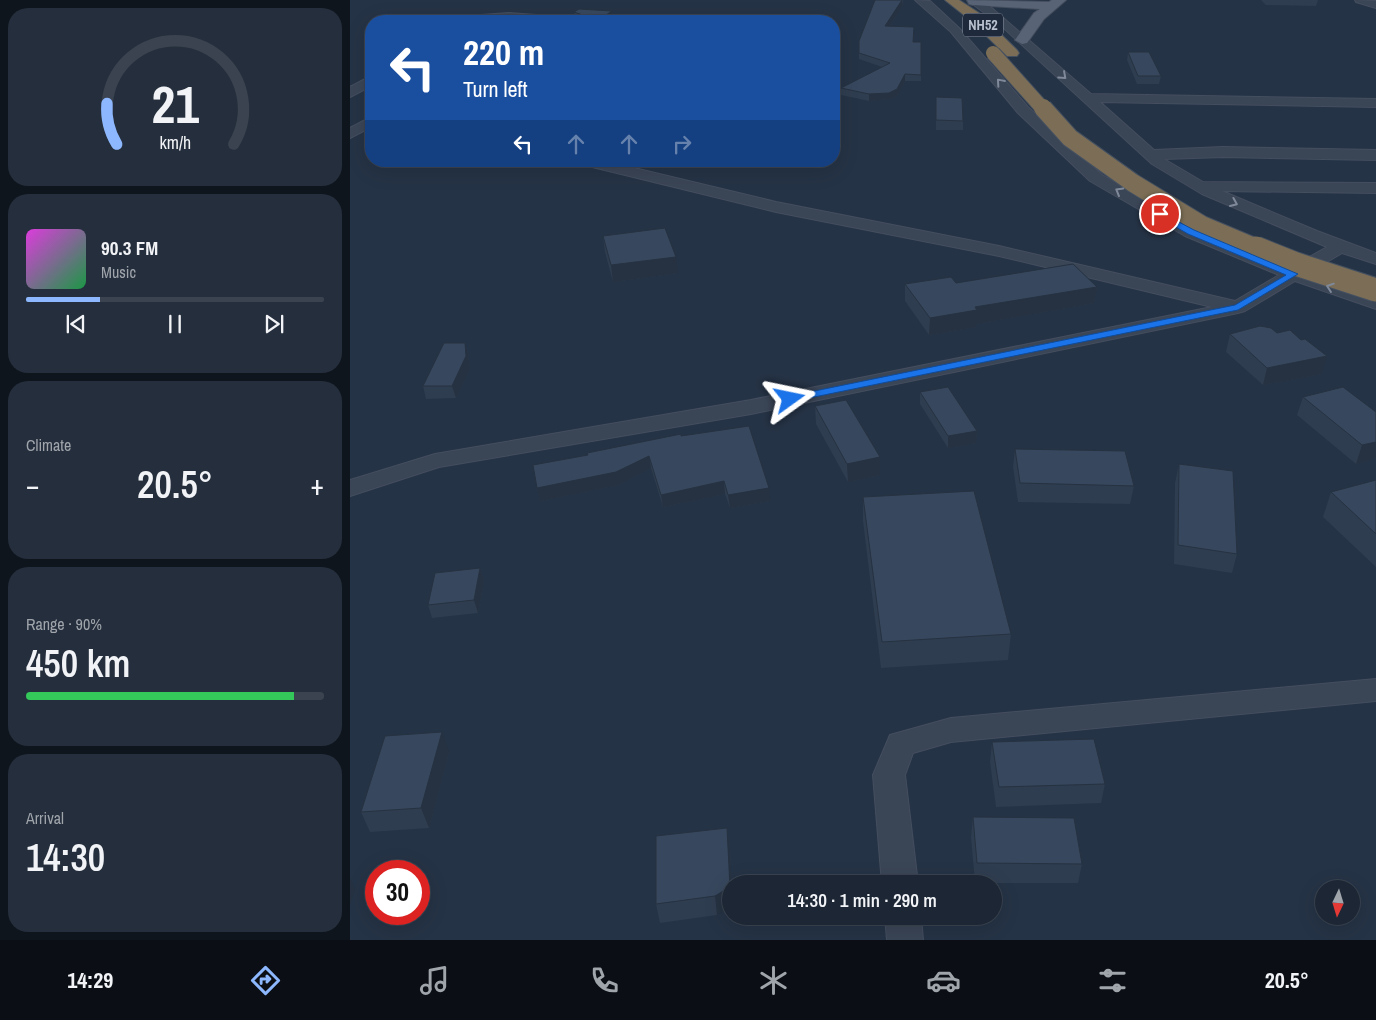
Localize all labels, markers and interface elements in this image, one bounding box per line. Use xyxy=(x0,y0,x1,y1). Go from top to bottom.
road number: NH52 xyxy=(963,14,1003,36)
text: 220 m xyxy=(463,29,544,76)
icon: left xyxy=(380,35,445,100)
text: 21 xyxy=(151,69,199,139)
one-way arrow xyxy=(1057,70,1066,79)
text: Turn left xyxy=(463,74,528,104)
one-way arrow xyxy=(996,79,1005,88)
icon: left xyxy=(509,130,537,158)
icon: ahead xyxy=(562,130,590,158)
icon: ahead xyxy=(615,130,643,158)
icon: right xyxy=(668,130,696,158)
text: km/h xyxy=(159,131,191,155)
one-way arrow xyxy=(1115,187,1124,197)
pin xyxy=(1139,193,1181,235)
one-way arrow xyxy=(1229,196,1238,207)
icon: arrive xyxy=(1146,200,1174,228)
text: 90.3 FM xyxy=(101,235,158,261)
text: Music xyxy=(101,261,136,283)
one-way arrow xyxy=(1326,283,1335,293)
icon: previous xyxy=(62,310,90,338)
icon: pause xyxy=(161,310,189,338)
icon: next xyxy=(260,310,288,338)
position arrow xyxy=(763,372,815,424)
text: Climate xyxy=(26,434,71,456)
text: 20.5° xyxy=(137,459,213,510)
text: − xyxy=(26,466,39,504)
text: + xyxy=(311,466,324,504)
text: Range · 90% xyxy=(26,613,102,635)
text: 450 km xyxy=(26,638,130,689)
text: Arrival xyxy=(26,807,64,829)
text: 14:30 xyxy=(26,832,105,883)
speed limit sign: 30 xyxy=(365,860,430,925)
north arrow xyxy=(1315,880,1360,925)
map controls xyxy=(1315,880,1360,925)
text: 14:30 · 1 min · 290 m xyxy=(787,887,937,913)
icon: directions xyxy=(248,963,283,998)
icon: music xyxy=(417,963,452,998)
icon: phone xyxy=(587,963,622,998)
icon: climate xyxy=(756,963,791,998)
icon: car xyxy=(926,963,961,998)
icon: filters xyxy=(1095,963,1130,998)
text: 14:29 xyxy=(67,965,113,995)
text: 20.5° xyxy=(1265,965,1309,995)

